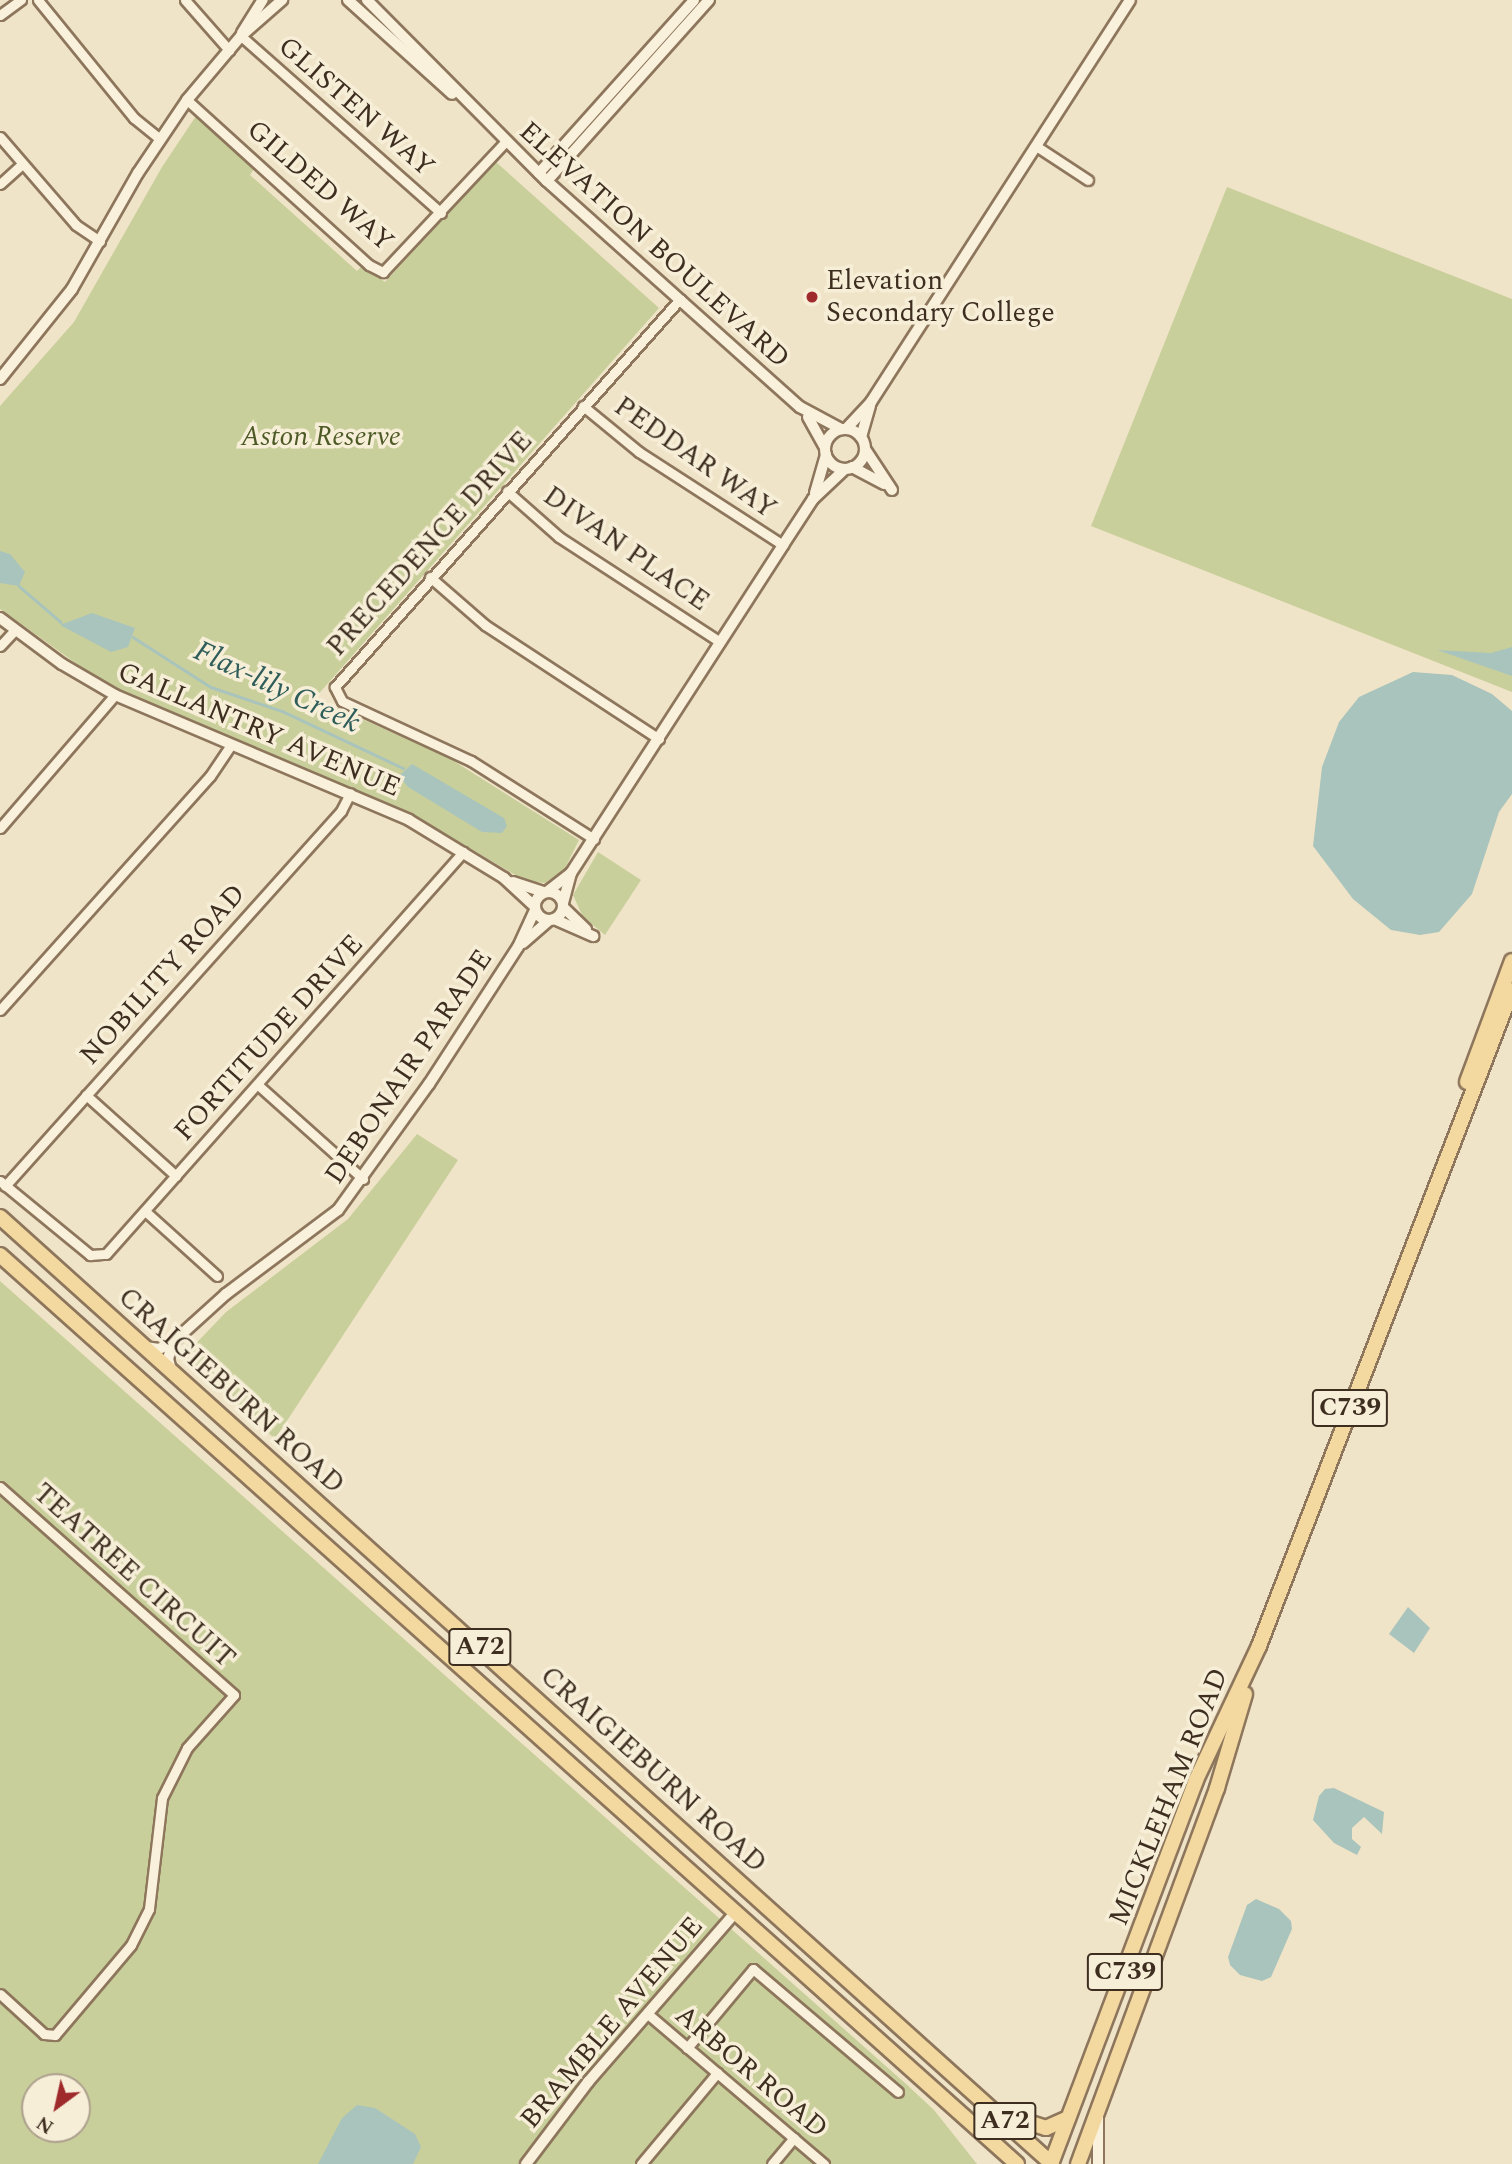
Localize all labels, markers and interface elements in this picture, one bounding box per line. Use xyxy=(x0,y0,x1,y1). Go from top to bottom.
street label: GLISTEN WAY xyxy=(271,30,441,184)
street label: GILDED WAY xyxy=(240,113,400,259)
street label: ELEVATION BOULEVARD xyxy=(512,115,796,375)
place label: Elevation Secondary College xyxy=(826,264,1055,330)
marker: Elevation Secondary College xyxy=(804,289,820,305)
street label: PEDDAR WAY xyxy=(607,390,783,526)
park label: Aston Reserve xyxy=(241,420,401,454)
street label: PRECEDENCE DRIVE xyxy=(320,425,540,663)
street label: DIVAN PLACE xyxy=(536,479,716,619)
water label: Flax-lily Creek xyxy=(188,633,366,741)
street label: GALLANTRY AVENUE xyxy=(113,655,405,805)
street label: NOBILITY ROAD xyxy=(73,878,253,1072)
street label: FORTITUDE DRIVE xyxy=(167,928,371,1148)
street label: DEBONAIR PARADE xyxy=(318,943,500,1191)
street label: CRAIGIEBURN ROAD xyxy=(111,1281,351,1501)
road number: C739 xyxy=(1312,1386,1388,1430)
street label: TEATREE CIRCUIT xyxy=(26,1476,242,1676)
road number: A72 xyxy=(447,1624,513,1670)
street label: CRAIGIEBURN ROAD xyxy=(533,1660,773,1880)
street label: MICKLEHAM ROAD xyxy=(1102,1663,1236,1931)
street label: BRAMBLE AVENUE xyxy=(514,1910,710,2136)
road number: C739 xyxy=(1086,1950,1164,1994)
street label: ARBOR ROAD xyxy=(668,1998,834,2146)
north arrow xyxy=(21,2073,91,2143)
road number: A72 xyxy=(972,2098,1038,2144)
text: N xyxy=(31,2108,60,2141)

